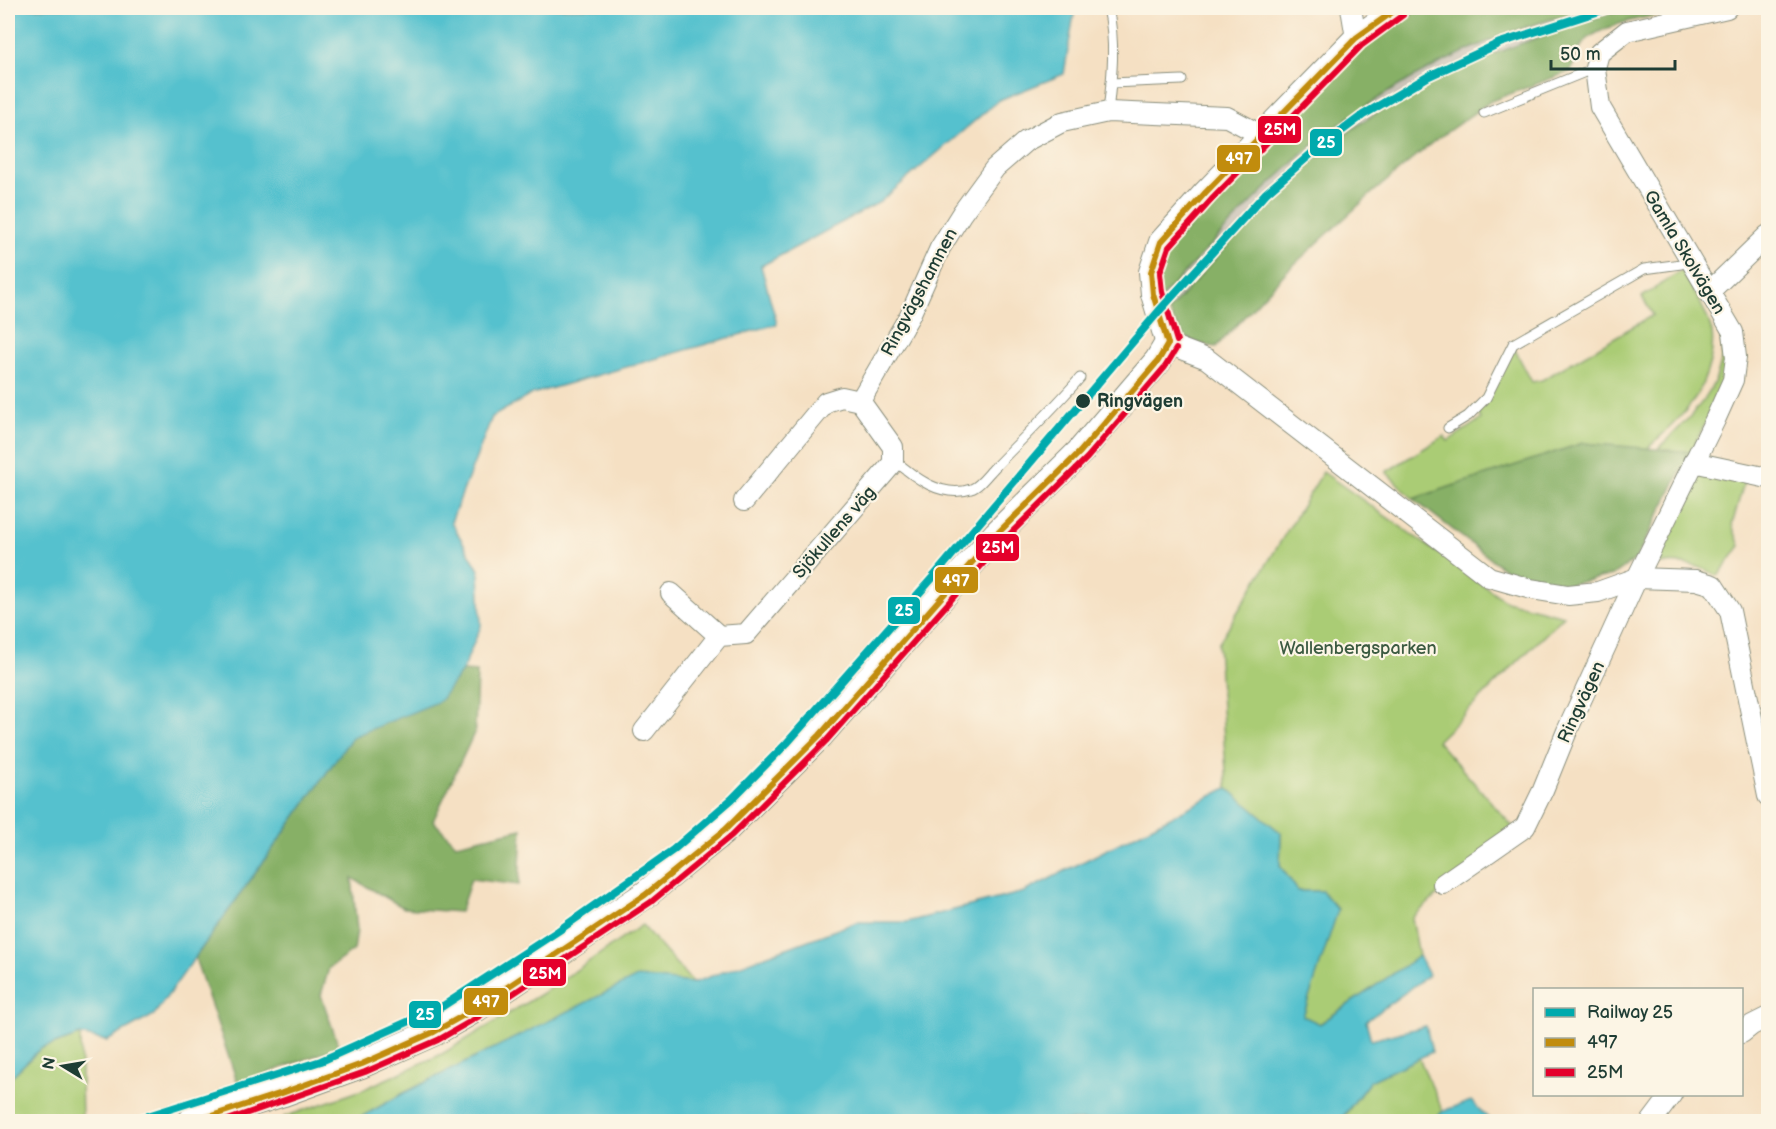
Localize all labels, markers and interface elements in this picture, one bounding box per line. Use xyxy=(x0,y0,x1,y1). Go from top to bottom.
scale bar xyxy=(1551,33,1676,71)
text: 50 m xyxy=(1560,44,1601,65)
line badge: 25M xyxy=(1257,115,1302,144)
text: 25M xyxy=(1264,121,1296,140)
line badge: 25 xyxy=(1309,128,1343,157)
text: 25 xyxy=(1317,134,1335,153)
line badge: 497 xyxy=(1216,144,1261,173)
text: 497 xyxy=(1225,150,1253,169)
street label: Gamla Skolvägen xyxy=(1639,187,1730,318)
street label: Ringvägshamnen xyxy=(877,225,962,360)
place label: Ringvägen xyxy=(1097,391,1183,412)
marker: Ringvägen xyxy=(1074,392,1092,410)
street label: Sjökullens väg xyxy=(789,482,880,583)
line badge: 25M xyxy=(975,533,1020,562)
text: 25M xyxy=(982,539,1014,558)
line badge: 497 xyxy=(934,566,979,594)
text: 497 xyxy=(942,572,970,591)
line badge: 25 xyxy=(887,596,921,625)
text: 25 xyxy=(895,602,913,621)
park label: Wallenbergsparken xyxy=(1279,638,1437,659)
street label: Ringvägen xyxy=(1553,658,1609,746)
line badge: 25M xyxy=(522,958,567,987)
text: 25M xyxy=(529,965,561,984)
line badge: 497 xyxy=(463,987,509,1016)
legend xyxy=(1533,988,1743,1096)
text: 497 xyxy=(472,993,500,1012)
line badge: 25 xyxy=(408,1000,442,1029)
text: Railway 25 xyxy=(1587,1002,1673,1023)
text: 25 xyxy=(416,1006,434,1025)
text: 497 xyxy=(1587,1032,1617,1053)
north arrow xyxy=(33,1036,93,1096)
text: N xyxy=(39,1056,60,1071)
text: 25M xyxy=(1587,1062,1623,1083)

